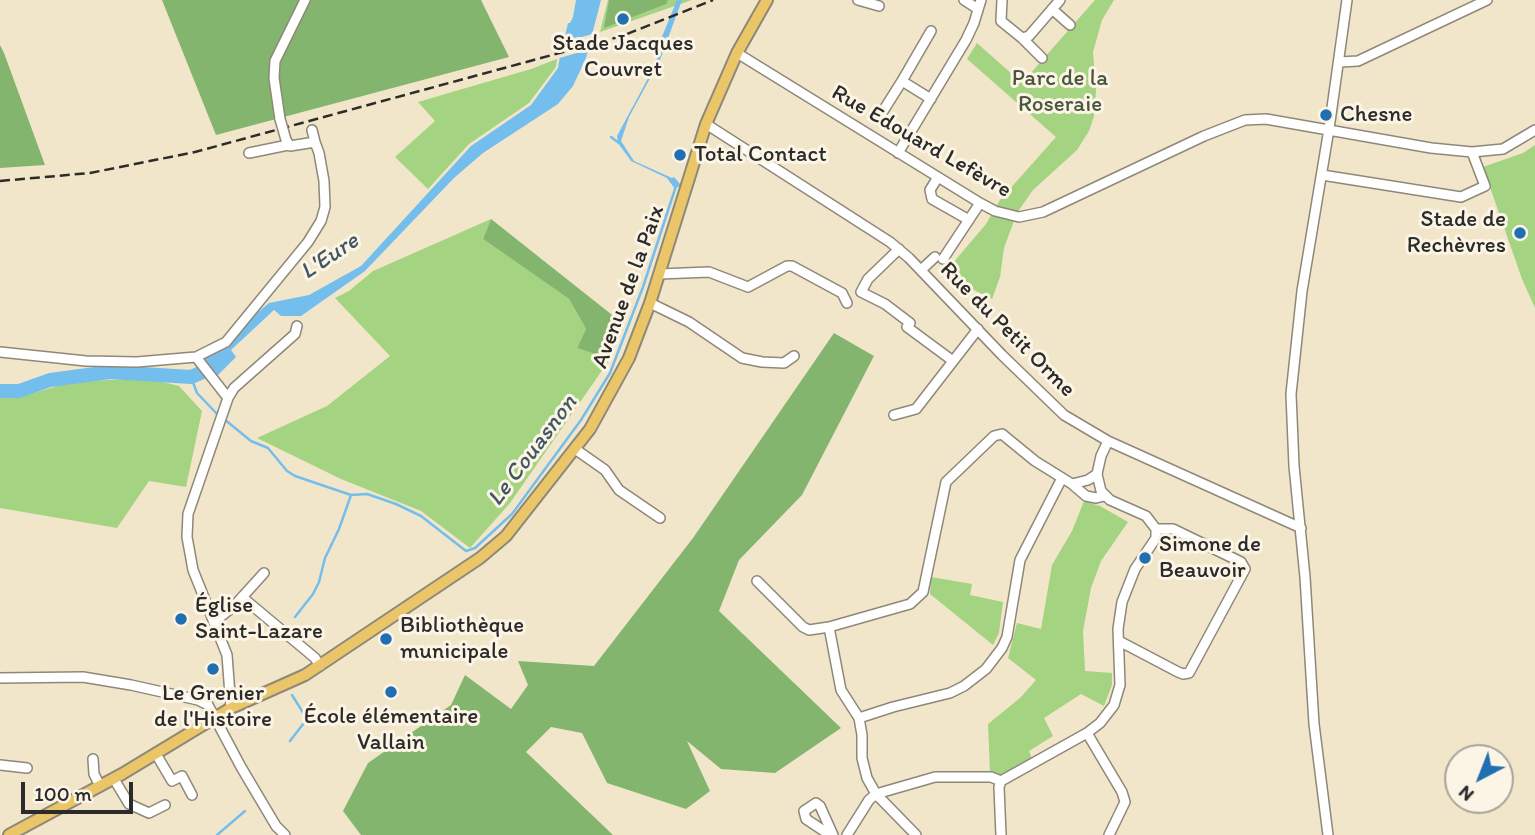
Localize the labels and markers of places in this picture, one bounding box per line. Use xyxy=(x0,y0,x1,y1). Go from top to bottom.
marker: Stade Jacques Couvret xyxy=(615,11,631,27)
place label: Stade Jacques Couvret xyxy=(552,30,694,84)
place label: Chesne xyxy=(1340,101,1412,129)
marker: Chesne xyxy=(1318,107,1334,123)
place label: Total Contact xyxy=(694,141,827,169)
marker: Total Contact xyxy=(672,147,688,163)
place label: Stade de Rechèvres xyxy=(1407,206,1506,260)
marker: Stade de Rechèvres xyxy=(1512,225,1528,241)
place label: Simone de Beauvoir xyxy=(1159,531,1261,585)
marker: Simone de Beauvoir xyxy=(1137,550,1153,566)
place label: Église Saint-Lazare xyxy=(195,592,323,646)
marker: Église Saint-Lazare xyxy=(173,611,189,627)
place label: Bibliothèque municipale xyxy=(400,612,524,666)
marker: Bibliothèque municipale xyxy=(378,631,394,647)
marker: Le Grenier de l'Histoire xyxy=(205,661,221,677)
place label: Le Grenier de l'Histoire xyxy=(154,680,272,734)
marker: École élémentaire Vallain xyxy=(383,684,399,700)
place label: École élémentaire Vallain xyxy=(304,703,478,757)

